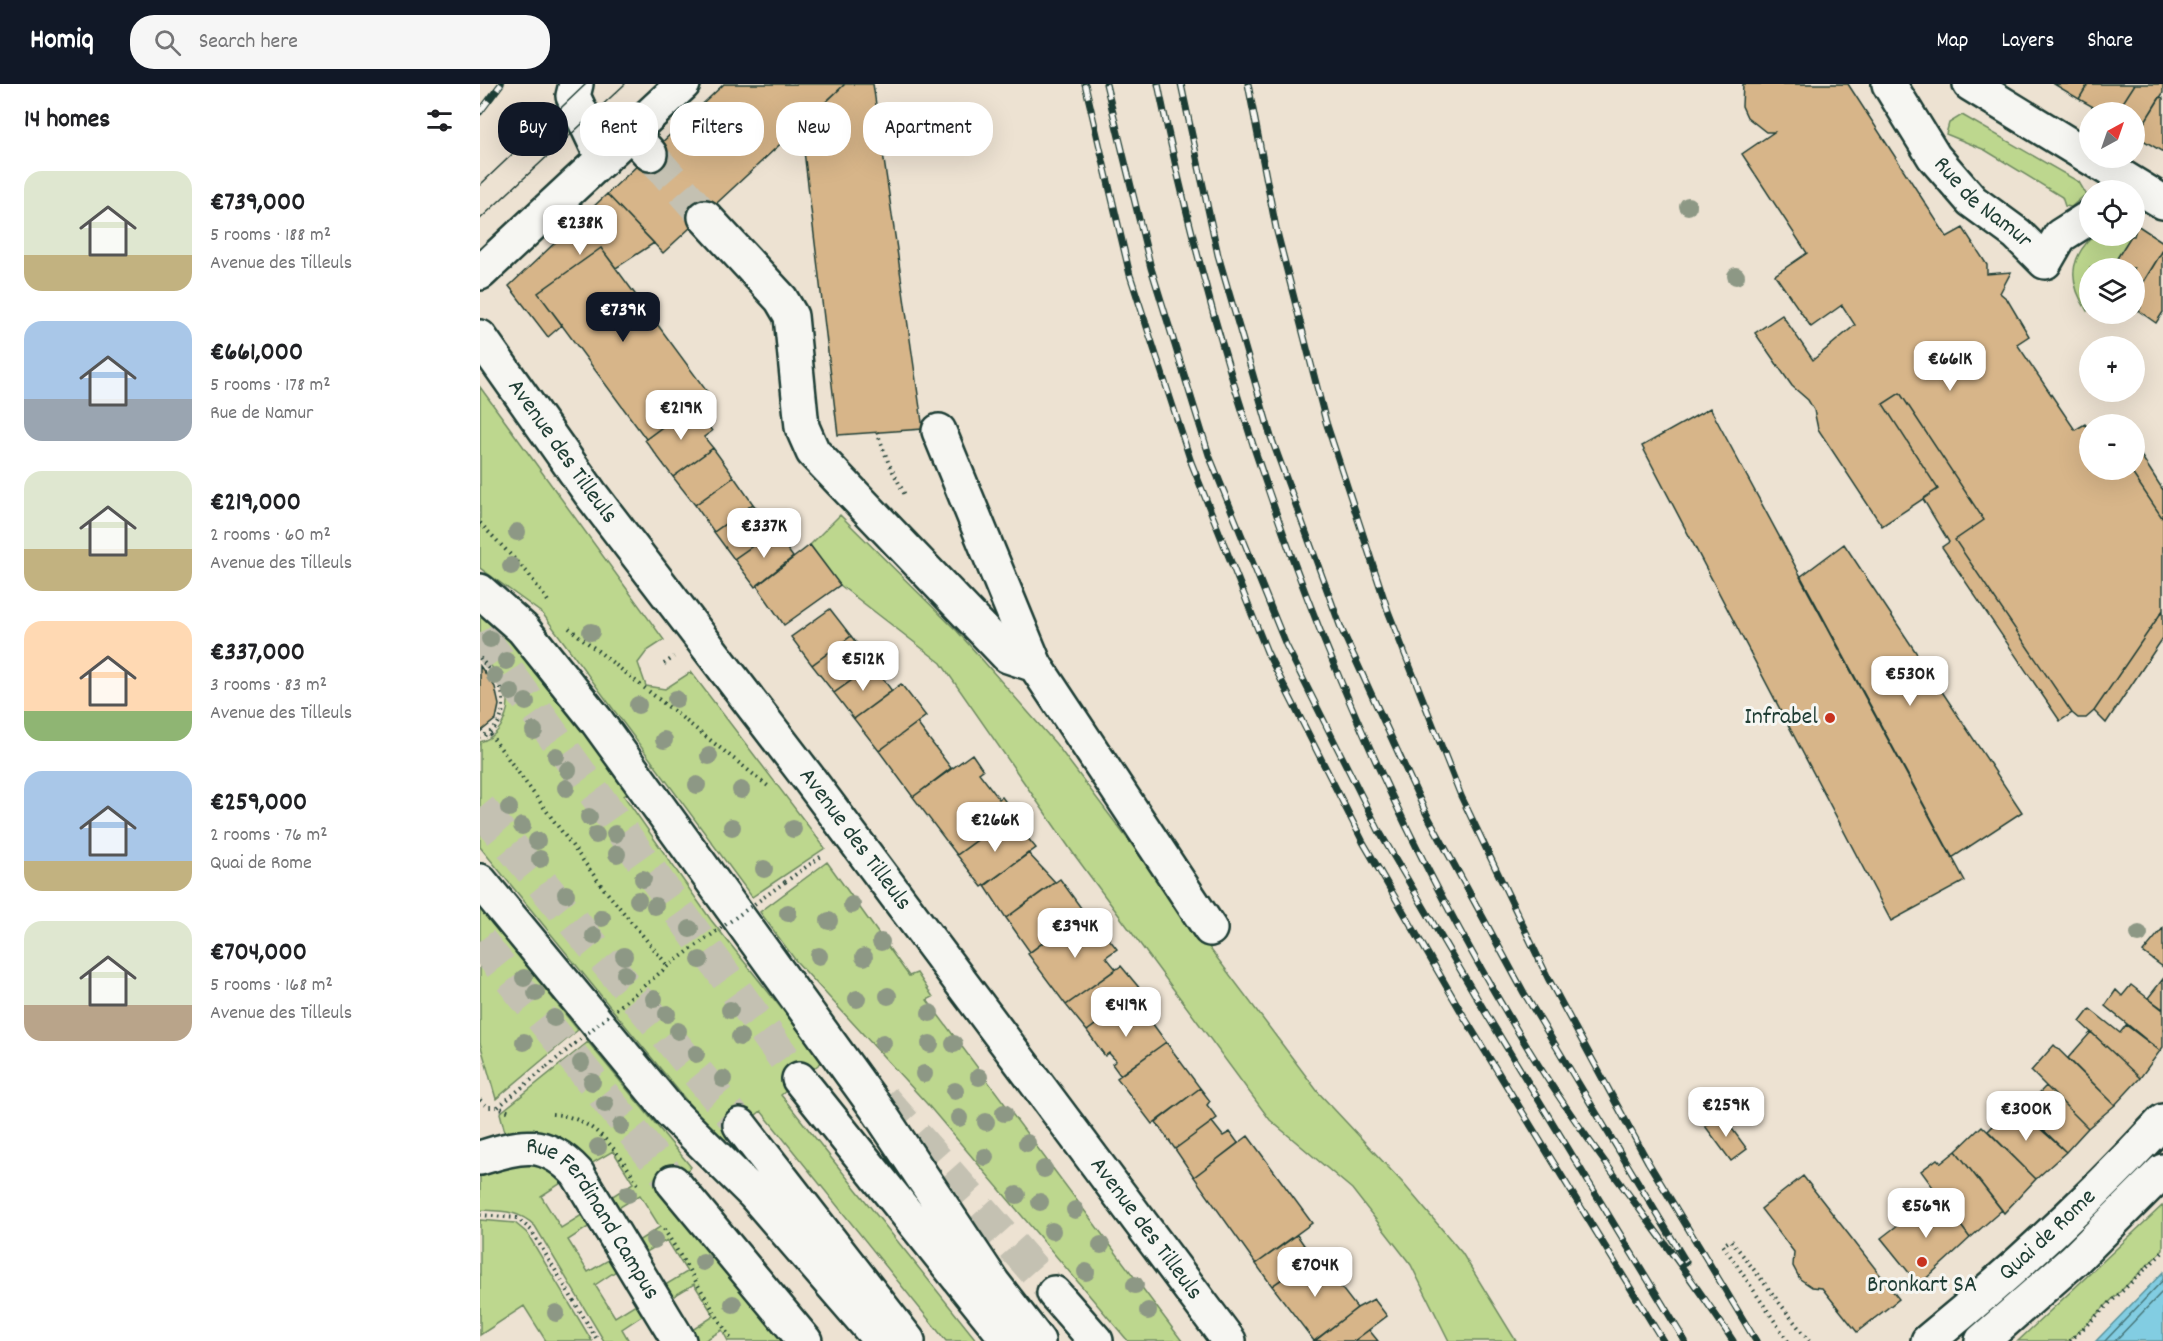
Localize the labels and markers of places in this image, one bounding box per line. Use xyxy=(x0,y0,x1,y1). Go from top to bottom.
pin: €238K xyxy=(538,205,622,256)
pin: €739K xyxy=(581,292,665,343)
pin: €661K xyxy=(1908,341,1992,392)
pin: €219K xyxy=(639,390,723,441)
pin: €337K xyxy=(722,508,806,559)
pin: €512K xyxy=(821,641,905,692)
pin: €530K xyxy=(1868,656,1952,707)
place label: Infrabel xyxy=(1744,701,1818,735)
marker: Infrabel xyxy=(1823,711,1837,725)
pin: €266K xyxy=(953,802,1037,853)
pin: €394K xyxy=(1033,908,1117,959)
pin: €419K xyxy=(1084,987,1168,1038)
pin: €259K xyxy=(1684,1087,1768,1138)
pin: €300K xyxy=(1984,1091,2068,1142)
pin: €569K xyxy=(1884,1188,1968,1239)
pin: €704K xyxy=(1273,1247,1357,1298)
marker: Bronkart SA xyxy=(1915,1255,1929,1269)
place label: Bronkart SA xyxy=(1867,1269,1977,1303)

